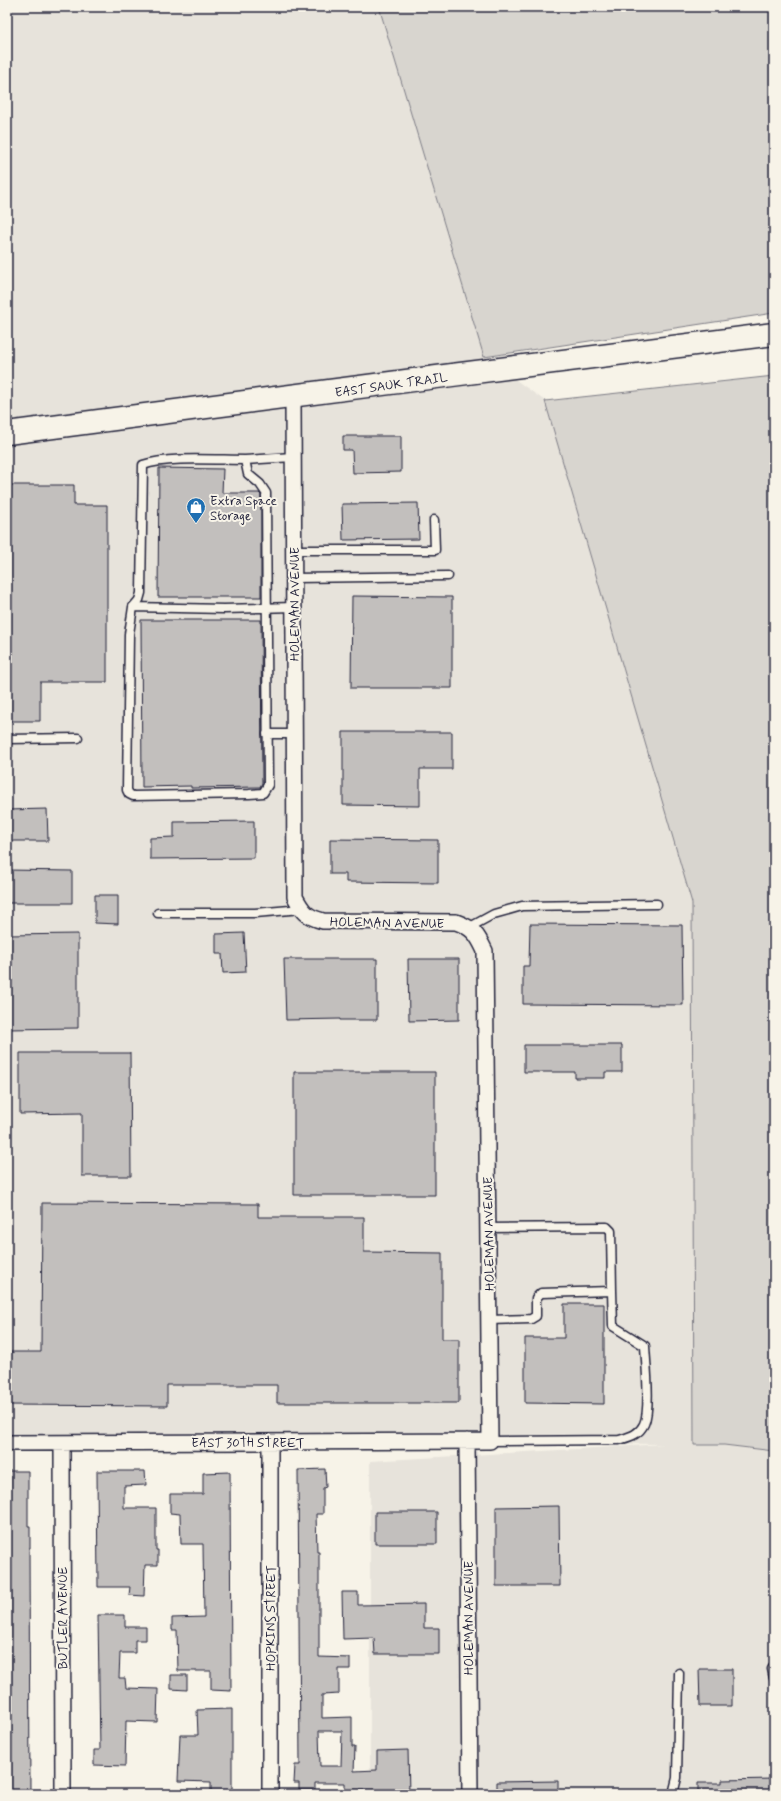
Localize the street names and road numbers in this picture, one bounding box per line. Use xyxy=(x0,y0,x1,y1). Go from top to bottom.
street label: EAST SAUK TRAIL xyxy=(334,369,449,402)
street label: HOLEMAN AVENUE xyxy=(287,546,304,661)
street label: HOLEMAN AVENUE xyxy=(330,914,445,933)
street label: HOLEMAN AVENUE xyxy=(480,1176,499,1291)
street label: EAST 30TH STREET xyxy=(191,1435,305,1452)
street label: HOLEMAN AVENUE xyxy=(461,1560,478,1675)
street label: HOPKINS STREET xyxy=(263,1565,280,1671)
street label: BUTLER AVENUE xyxy=(55,1566,72,1669)

